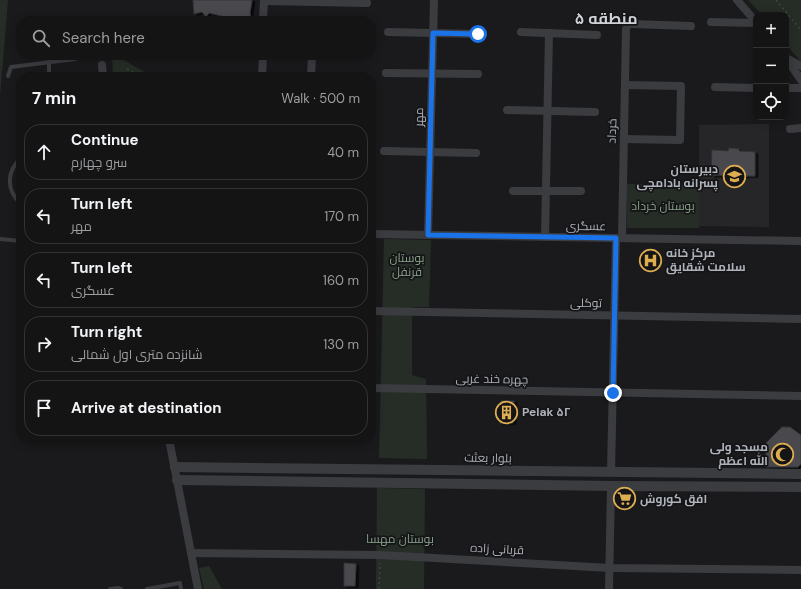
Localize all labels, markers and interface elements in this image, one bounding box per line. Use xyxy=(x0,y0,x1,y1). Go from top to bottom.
district label: منطقه ۵ xyxy=(574,8,638,29)
map controls xyxy=(753,12,789,120)
button: + xyxy=(753,12,789,48)
search box xyxy=(16,16,376,60)
route start xyxy=(469,25,487,43)
icon: search xyxy=(30,27,52,49)
text: Search here xyxy=(62,28,145,48)
button: − xyxy=(753,48,789,84)
button: locate xyxy=(753,84,789,120)
text: 7 min xyxy=(32,87,76,109)
text: Walk · 500 m xyxy=(281,90,360,107)
street label: مهر xyxy=(411,107,427,128)
street label: خرداد xyxy=(604,118,620,144)
text: Continue xyxy=(71,130,139,150)
icon: ahead xyxy=(33,141,55,163)
text: 40 m xyxy=(327,144,359,161)
text: سرو چهارم xyxy=(71,154,127,171)
place label: دبیرستان پسرانه بادامچی xyxy=(637,161,719,192)
school or university icon: دبیرستان پسرانه بادامچی xyxy=(721,163,747,189)
text: Turn left xyxy=(71,194,132,214)
park label: بوستان خرداد xyxy=(631,198,695,214)
icon: left xyxy=(33,205,55,227)
text: 170 m xyxy=(324,208,359,225)
text: مهر xyxy=(71,218,92,235)
street label: عسگری xyxy=(566,218,606,234)
place label: مرکز خانه سلامت شقایق xyxy=(666,245,746,275)
hospital icon: مرکز خانه سلامت شقایق xyxy=(637,247,663,273)
park label: بوستان قرنفل xyxy=(389,250,425,280)
text: Turn left xyxy=(71,258,132,278)
icon: left xyxy=(33,269,55,291)
text: 160 m xyxy=(323,272,359,289)
text: عسگری xyxy=(71,282,115,299)
street label: توکلی xyxy=(570,295,603,311)
text: Turn right xyxy=(71,322,142,342)
icon: right xyxy=(33,333,55,355)
text: 130 m xyxy=(323,336,359,353)
text: شانزده متری اول شمالی xyxy=(71,346,203,363)
street label: چهره خند غربی xyxy=(455,370,528,389)
route end xyxy=(604,384,622,402)
icon: arrive xyxy=(33,397,55,419)
text: Arrive at destination xyxy=(71,398,222,418)
building icon: Pelak ۵۲ xyxy=(494,399,520,425)
place label: Pelak ۵۲ xyxy=(522,404,571,420)
place label: مسجد ولی الله اعظم xyxy=(710,439,768,469)
mosque icon: مسجد ولی الله اعظم xyxy=(770,441,796,467)
street label: بلوار بعثت xyxy=(464,450,512,466)
supermarket icon: افق کوروش xyxy=(612,486,638,512)
place label: افق کوروش xyxy=(640,491,707,507)
park label: بوستان مهسا xyxy=(366,531,434,547)
street label: قربانی زاده xyxy=(470,540,524,558)

